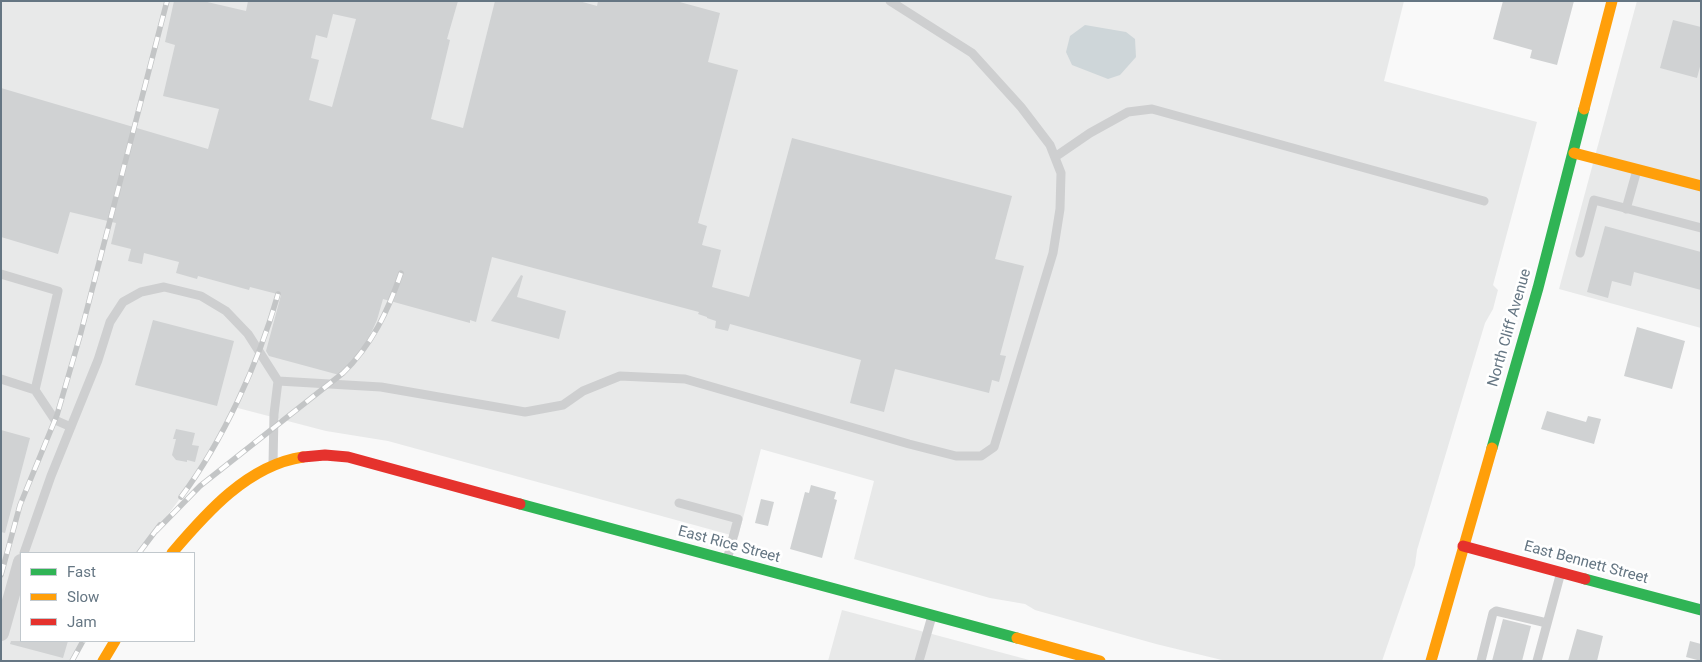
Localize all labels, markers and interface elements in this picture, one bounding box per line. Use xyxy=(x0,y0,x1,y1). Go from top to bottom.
street label: North Cliff Avenue xyxy=(1485,267,1535,389)
street label: East Rice Street xyxy=(676,523,782,567)
street label: East Bennett Street xyxy=(1522,538,1650,588)
legend xyxy=(20,552,195,642)
text: Fast xyxy=(67,563,96,581)
text: Slow xyxy=(67,588,99,606)
text: Jam xyxy=(67,613,97,631)

